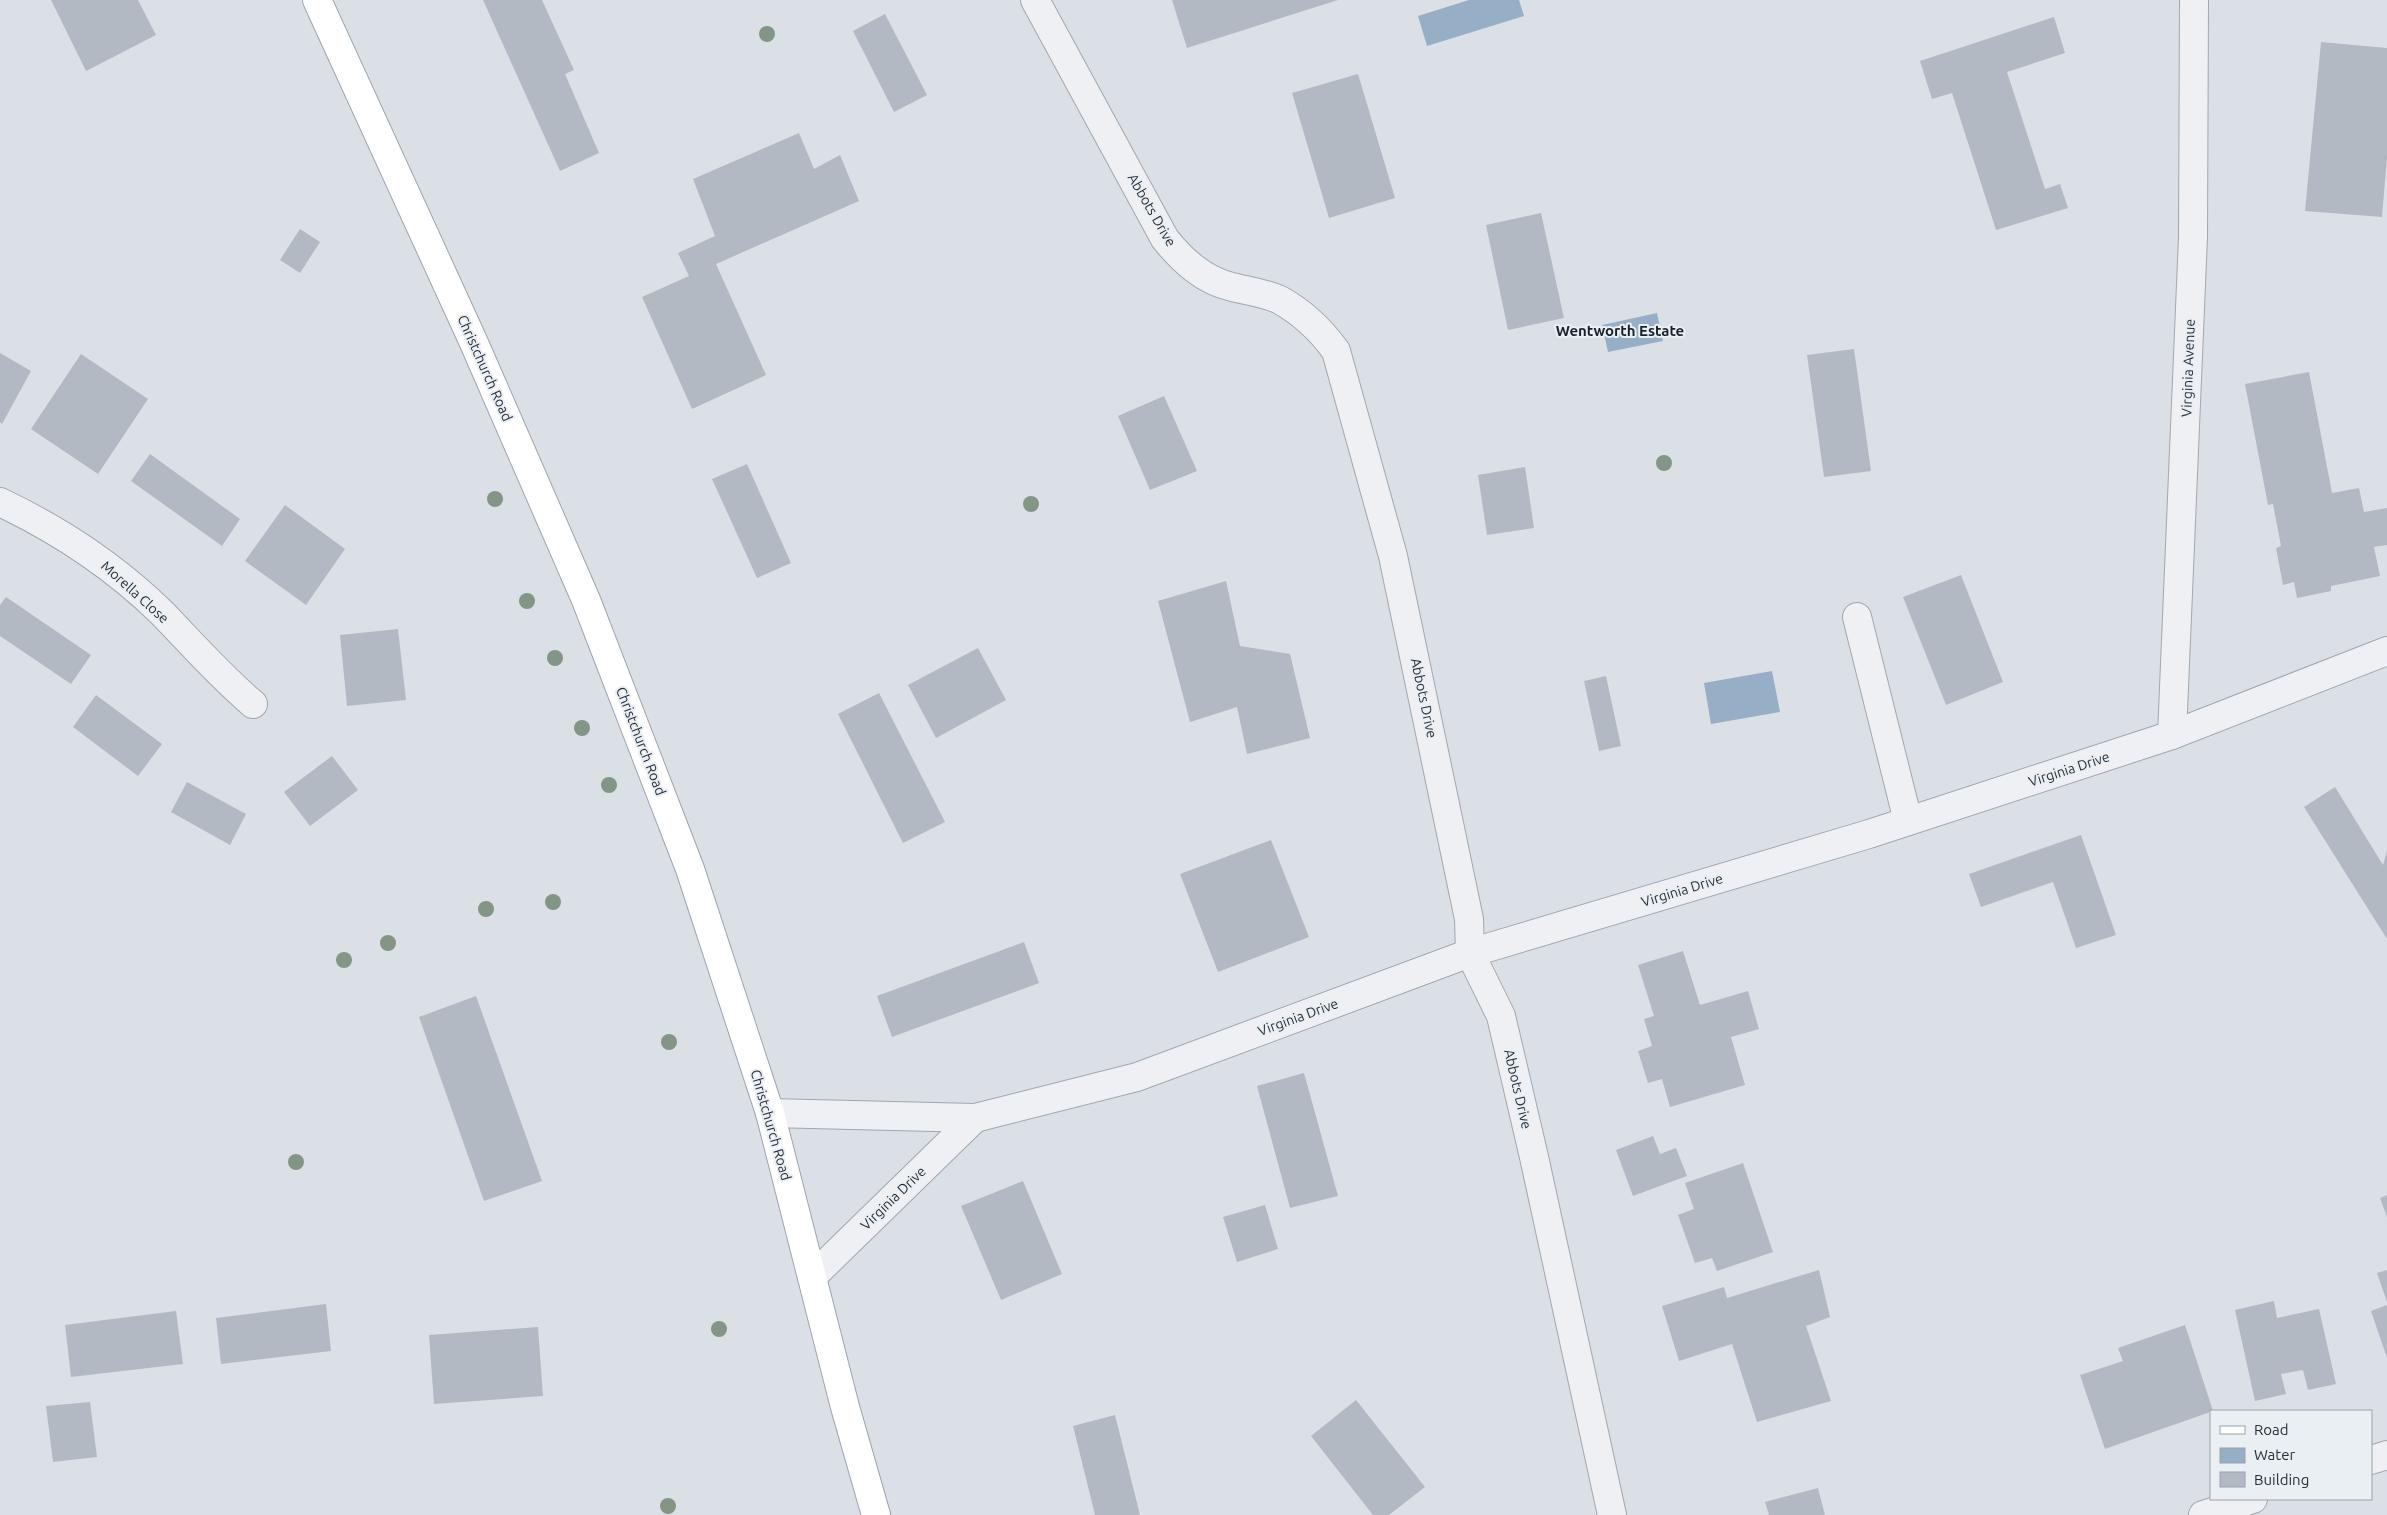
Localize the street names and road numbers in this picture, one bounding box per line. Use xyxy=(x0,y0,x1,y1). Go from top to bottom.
street label: Abbots Drive xyxy=(1125,171,1179,249)
street label: Christchurch Road xyxy=(454,312,516,424)
street label: Virginia Avenue xyxy=(2178,319,2198,417)
street label: Morella Close xyxy=(98,557,172,627)
street label: Abbots Drive xyxy=(1408,656,1440,740)
street label: Christchurch Road xyxy=(613,685,669,797)
street label: Virginia Drive xyxy=(2026,748,2112,790)
street label: Virginia Drive xyxy=(1639,870,1725,910)
street label: Virginia Drive xyxy=(1256,995,1340,1039)
street label: Abbots Drive xyxy=(1501,1047,1535,1131)
street label: Christchurch Road xyxy=(748,1068,794,1182)
street label: Virginia Drive xyxy=(857,1163,929,1233)

